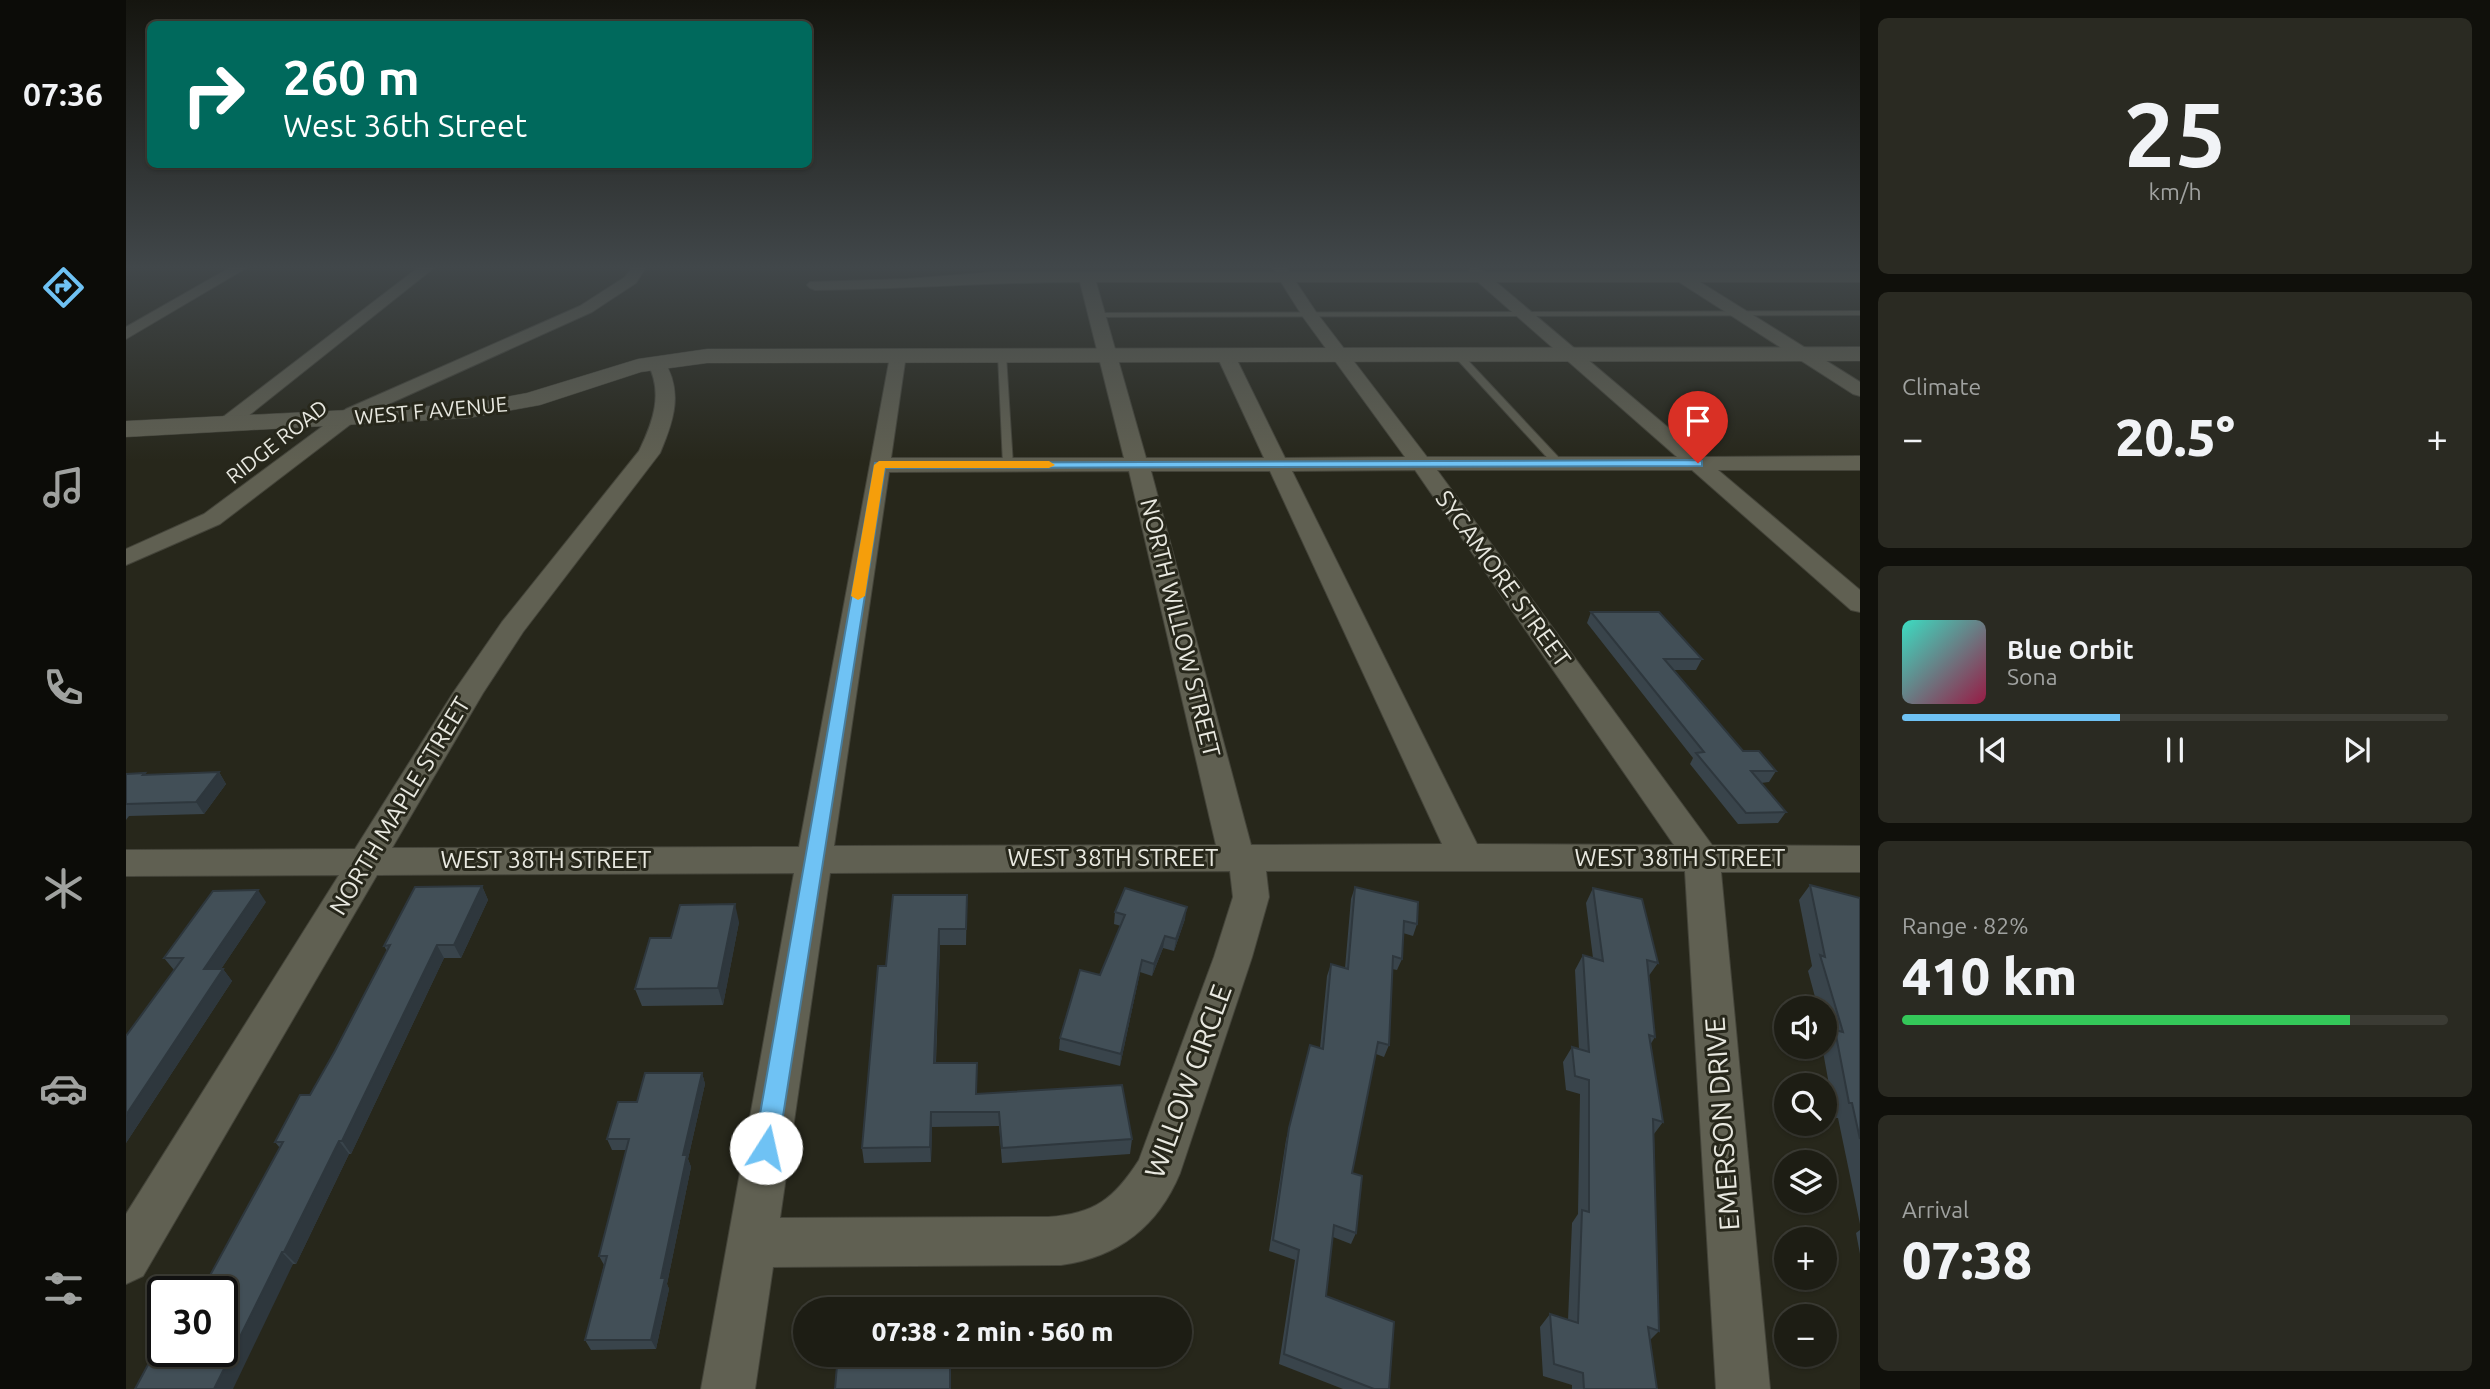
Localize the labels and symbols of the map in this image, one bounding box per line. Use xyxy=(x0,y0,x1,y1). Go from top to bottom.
street label: WEST F AVENUE xyxy=(354,391,508,429)
pin xyxy=(1668,391,1728,463)
street label: RIDGE ROAD xyxy=(221,394,332,488)
street label: SYCAMORE STREET xyxy=(1430,485,1576,672)
street label: NORTH WILLOW STREET xyxy=(1135,496,1226,760)
street label: NORTH MAPLE STREET xyxy=(324,692,475,920)
street label: WEST 38TH STREET xyxy=(1008,844,1218,871)
street label: WEST 38TH STREET xyxy=(1575,844,1785,871)
street label: WEST 38TH STREET xyxy=(441,846,651,873)
street label: WILLOW CIRCLE xyxy=(1138,980,1237,1182)
street label: EMERSON DRIVE xyxy=(1699,1016,1744,1232)
position arrow xyxy=(729,1111,803,1185)
speed limit sign: 30 xyxy=(147,1276,238,1367)

